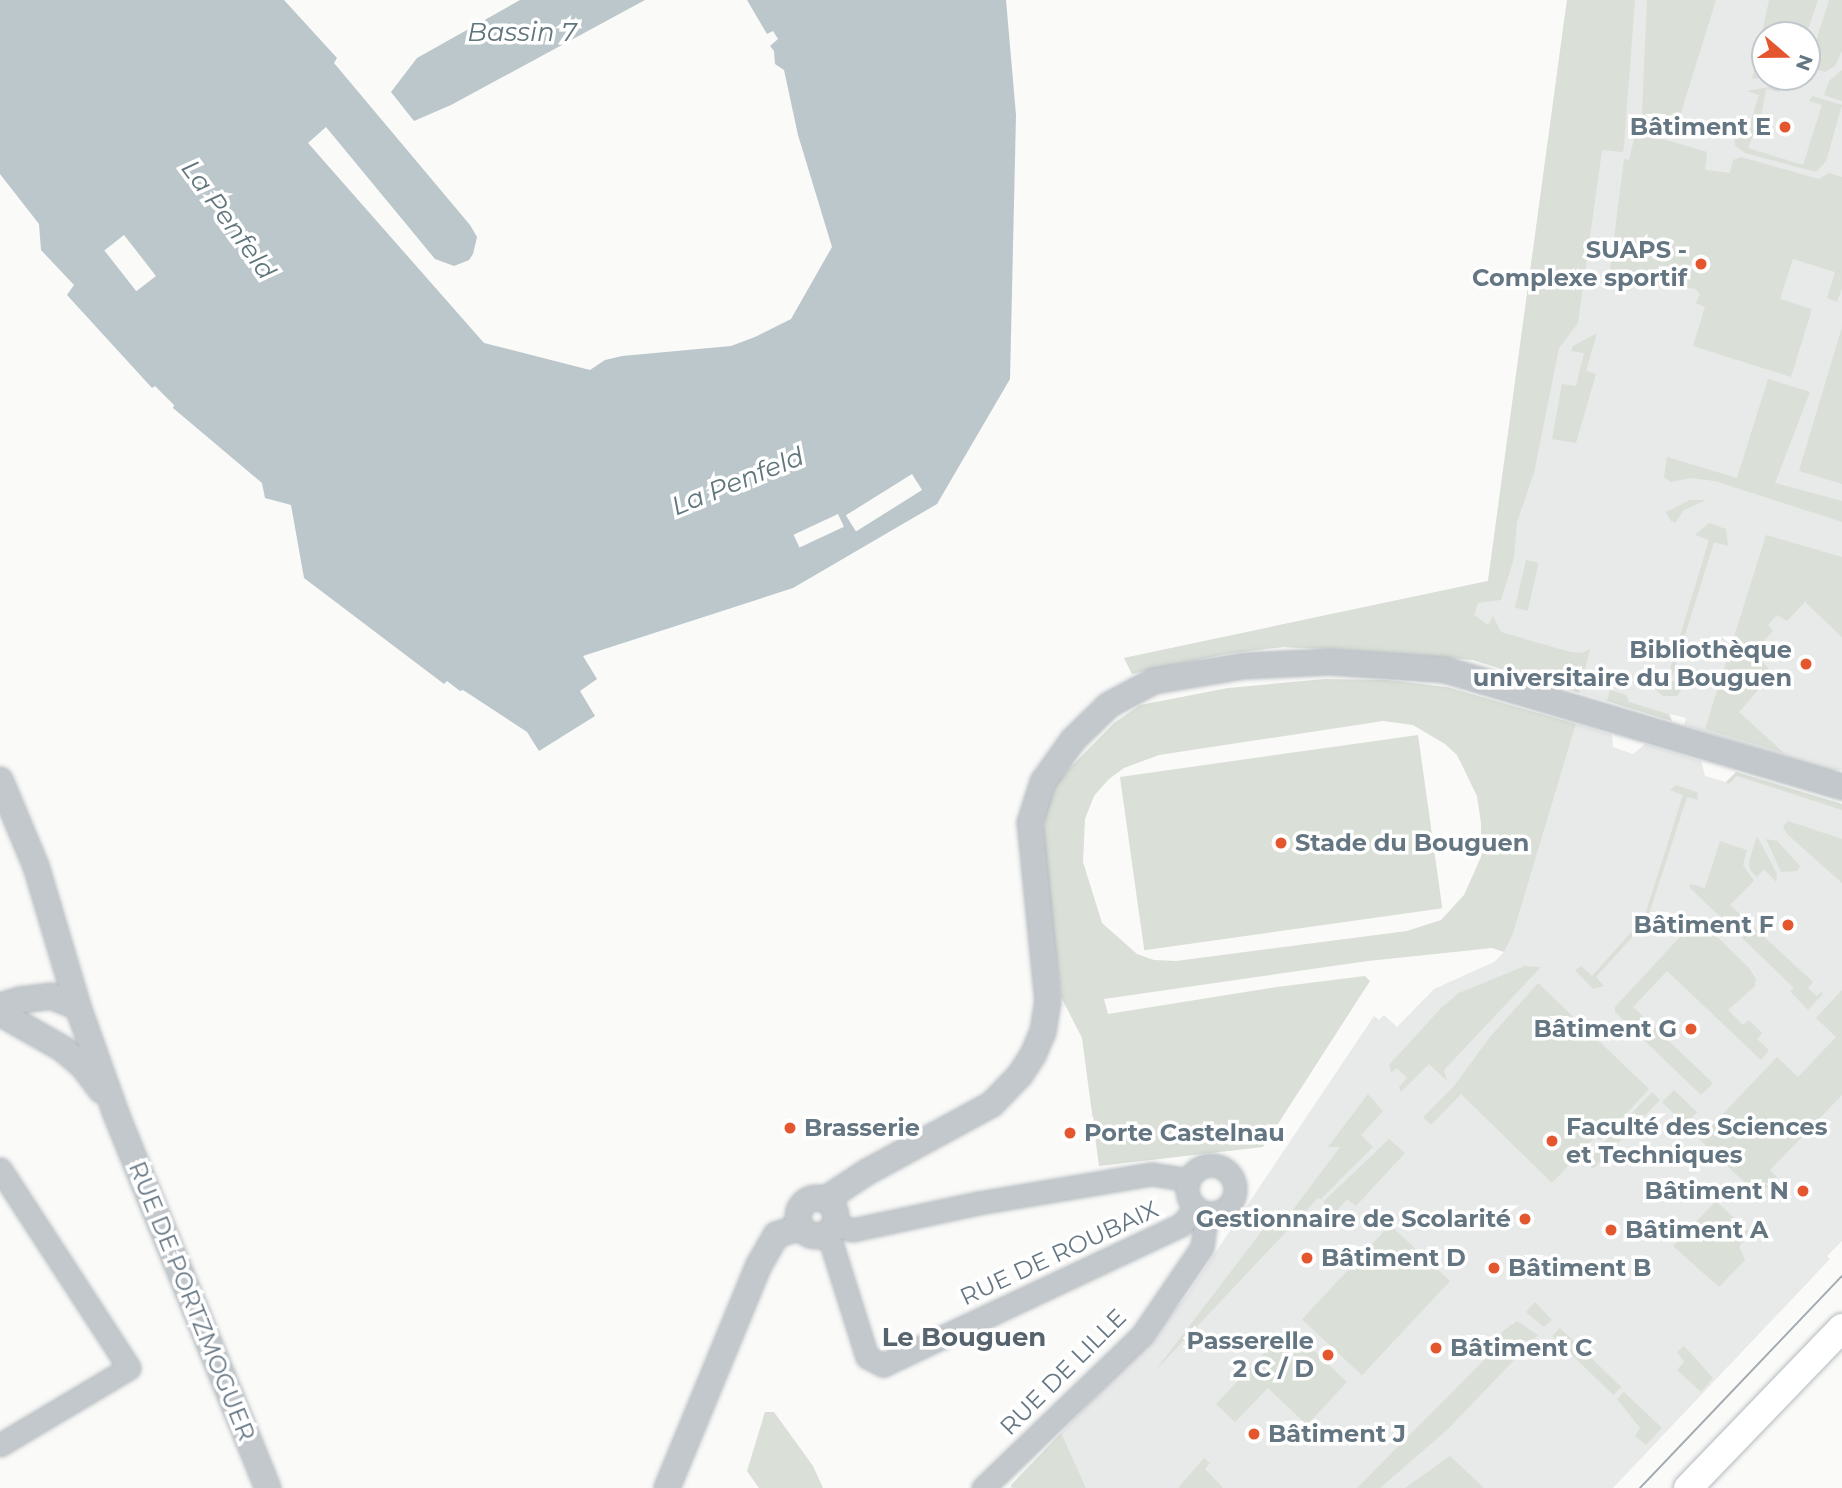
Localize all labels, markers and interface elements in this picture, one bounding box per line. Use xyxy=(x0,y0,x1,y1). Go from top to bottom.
water label: Bassin 7 xyxy=(467,17,577,49)
north arrow xyxy=(1751,21,1821,91)
text: N xyxy=(1791,52,1818,74)
place label: Bâtiment E xyxy=(1630,113,1771,141)
marker: Bâtiment E xyxy=(1777,119,1793,135)
water label: La Penfeld xyxy=(174,154,282,286)
place label: SUAPS - Complexe sportif xyxy=(1472,236,1687,292)
marker: SUAPS - Complexe sportif xyxy=(1693,256,1709,272)
water label: La Penfeld xyxy=(667,441,809,523)
place label: Bibliothèque universitaire du Bouguen xyxy=(1473,636,1792,692)
marker: Bibliothèque universitaire du Bouguen xyxy=(1798,656,1814,672)
place label: Stade du Bouguen xyxy=(1295,829,1529,857)
marker: Stade du Bouguen xyxy=(1273,835,1289,851)
place label: Bâtiment F xyxy=(1634,911,1774,939)
marker: Bâtiment F xyxy=(1780,917,1796,933)
place label: Bâtiment G xyxy=(1533,1015,1677,1043)
marker: Bâtiment G xyxy=(1683,1021,1699,1037)
place label: Faculté des Sciences et Techniques xyxy=(1566,1113,1827,1169)
place label: Brasserie xyxy=(804,1114,920,1142)
place label: Porte Castelnau xyxy=(1084,1119,1285,1147)
marker: Brasserie xyxy=(782,1120,798,1136)
marker: Porte Castelnau xyxy=(1062,1125,1078,1141)
marker: Faculté des Sciences et Techniques xyxy=(1544,1133,1560,1149)
street label: RUE DE PORTZMOGUER xyxy=(123,1157,261,1445)
place label: Bâtiment N xyxy=(1645,1177,1789,1205)
marker: Bâtiment N xyxy=(1795,1183,1811,1199)
street label: RUE DE ROUBAIX xyxy=(955,1195,1163,1311)
place label: Gestionnaire de Scolarité xyxy=(1196,1205,1511,1233)
marker: Gestionnaire de Scolarité xyxy=(1517,1211,1533,1227)
place label: Bâtiment A xyxy=(1625,1216,1768,1244)
marker: Bâtiment A xyxy=(1603,1222,1619,1238)
place label: Bâtiment D xyxy=(1321,1244,1466,1272)
marker: Bâtiment D xyxy=(1299,1250,1315,1266)
place label: Bâtiment B xyxy=(1508,1254,1651,1282)
marker: Bâtiment B xyxy=(1486,1260,1502,1276)
street label: RUE DE LILLE xyxy=(994,1303,1132,1441)
district label: Le Bouguen xyxy=(882,1322,1046,1354)
place label: Passerelle 2 C / D xyxy=(1186,1327,1314,1383)
place label: Bâtiment C xyxy=(1450,1334,1592,1362)
marker: Bâtiment C xyxy=(1428,1340,1444,1356)
marker: Passerelle 2 C / D xyxy=(1320,1347,1336,1363)
place label: Bâtiment J xyxy=(1268,1420,1406,1448)
marker: Bâtiment J xyxy=(1246,1426,1262,1442)

